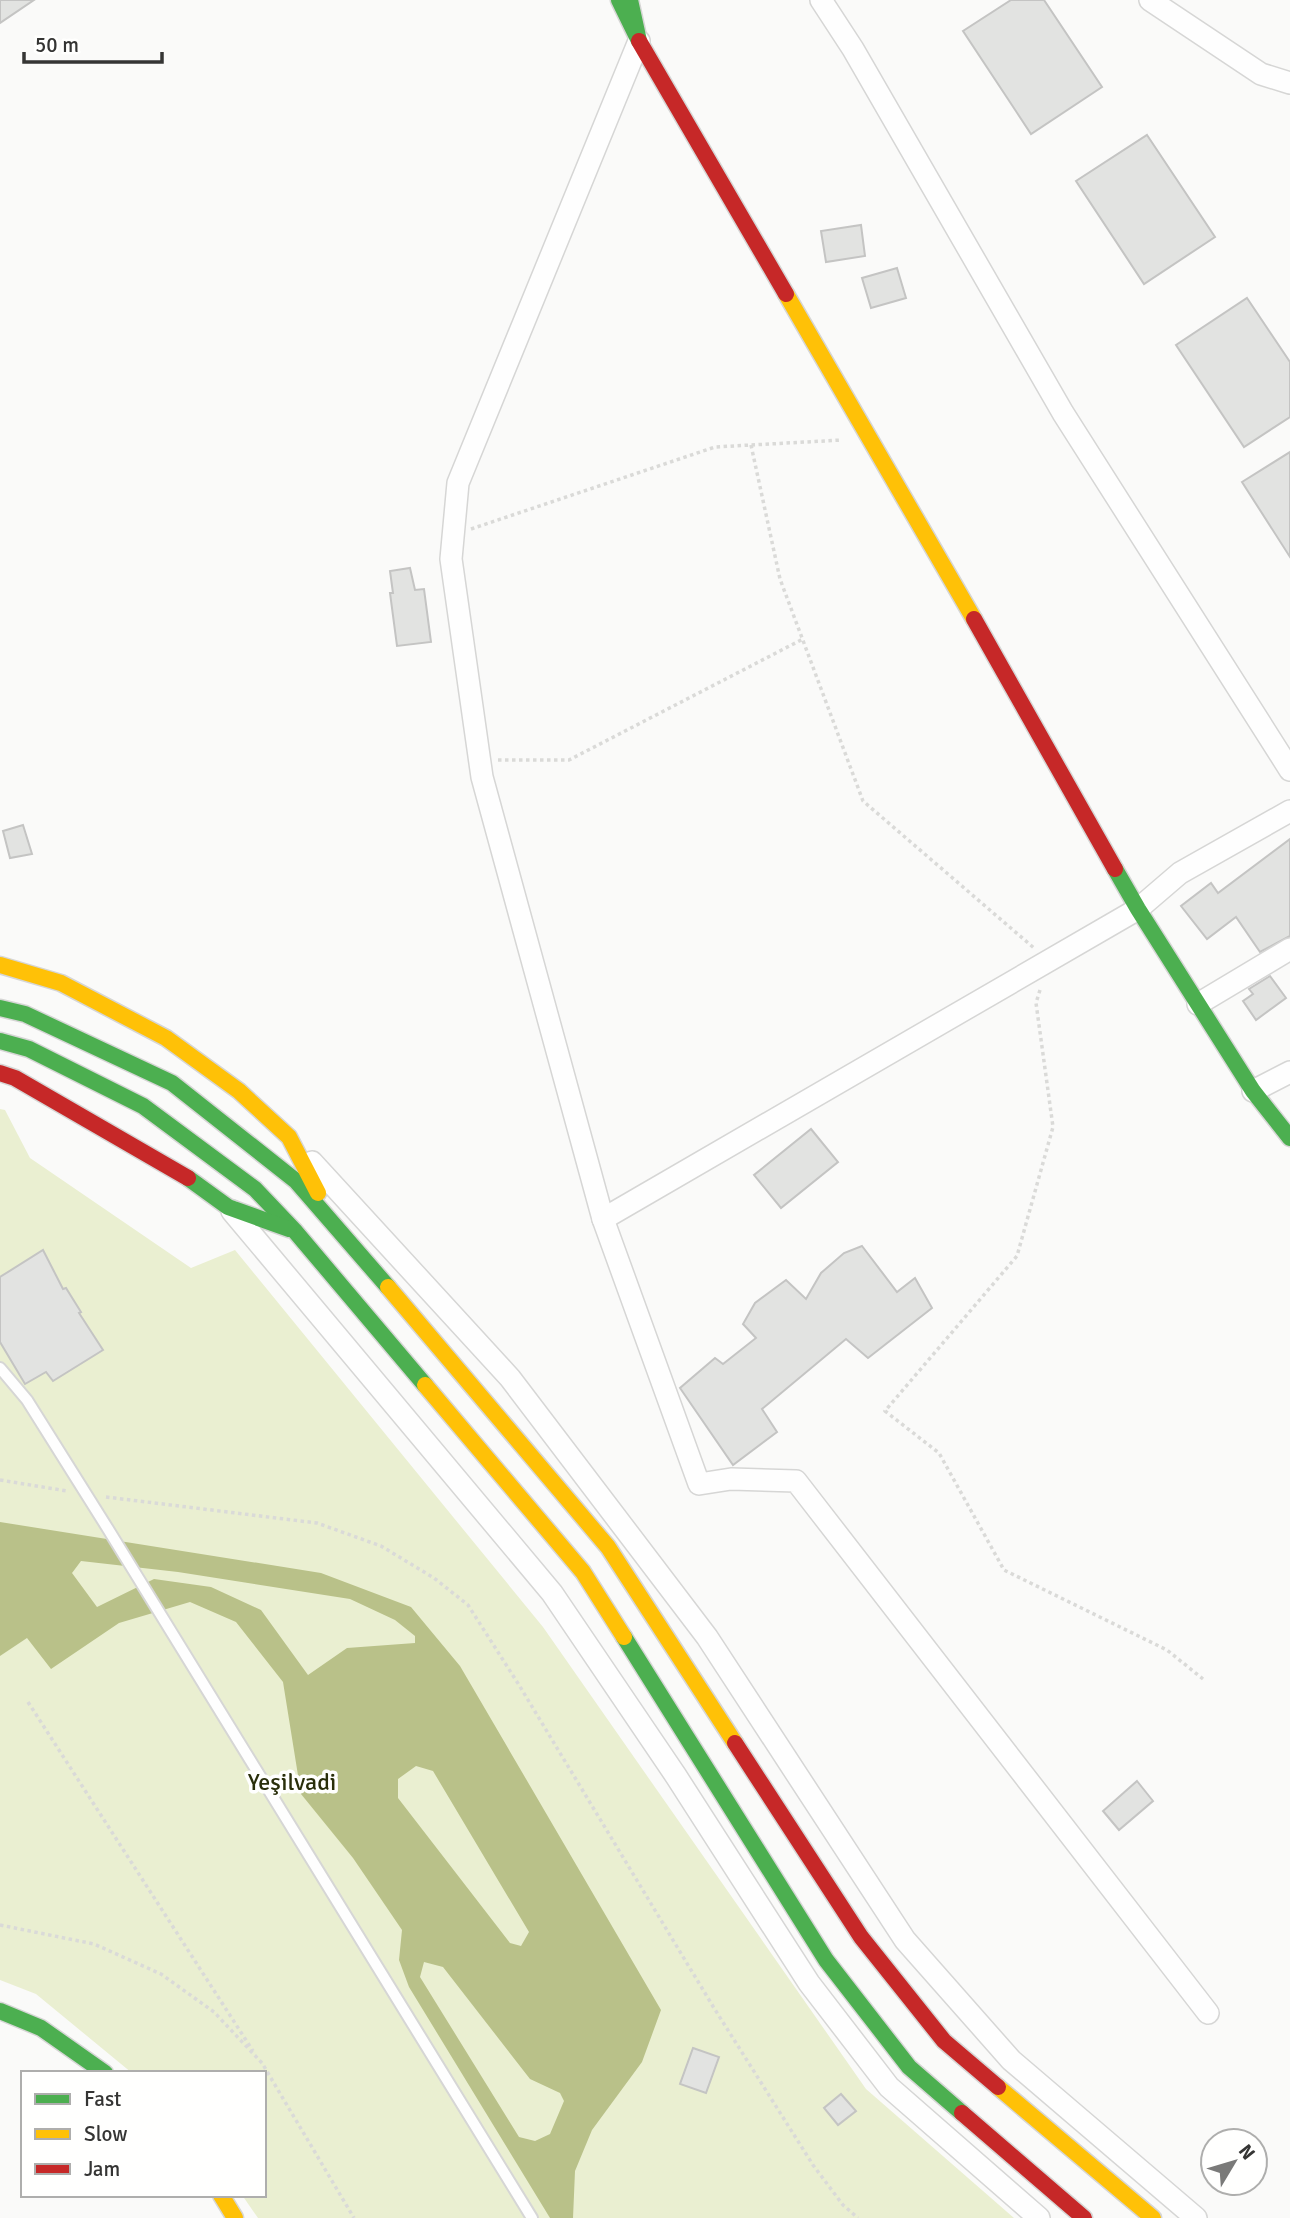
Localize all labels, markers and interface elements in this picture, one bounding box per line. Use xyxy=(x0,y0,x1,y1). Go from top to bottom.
scale bar xyxy=(24,21,163,65)
text: 50 m xyxy=(35,32,79,58)
park label: Yeşilvadi xyxy=(248,1767,336,1797)
legend xyxy=(21,2071,266,2197)
text: Fast xyxy=(84,2086,121,2112)
text: Slow xyxy=(84,2121,128,2147)
north arrow xyxy=(1199,2127,1269,2197)
text: N xyxy=(1233,2140,1260,2165)
text: Jam xyxy=(84,2156,120,2182)

